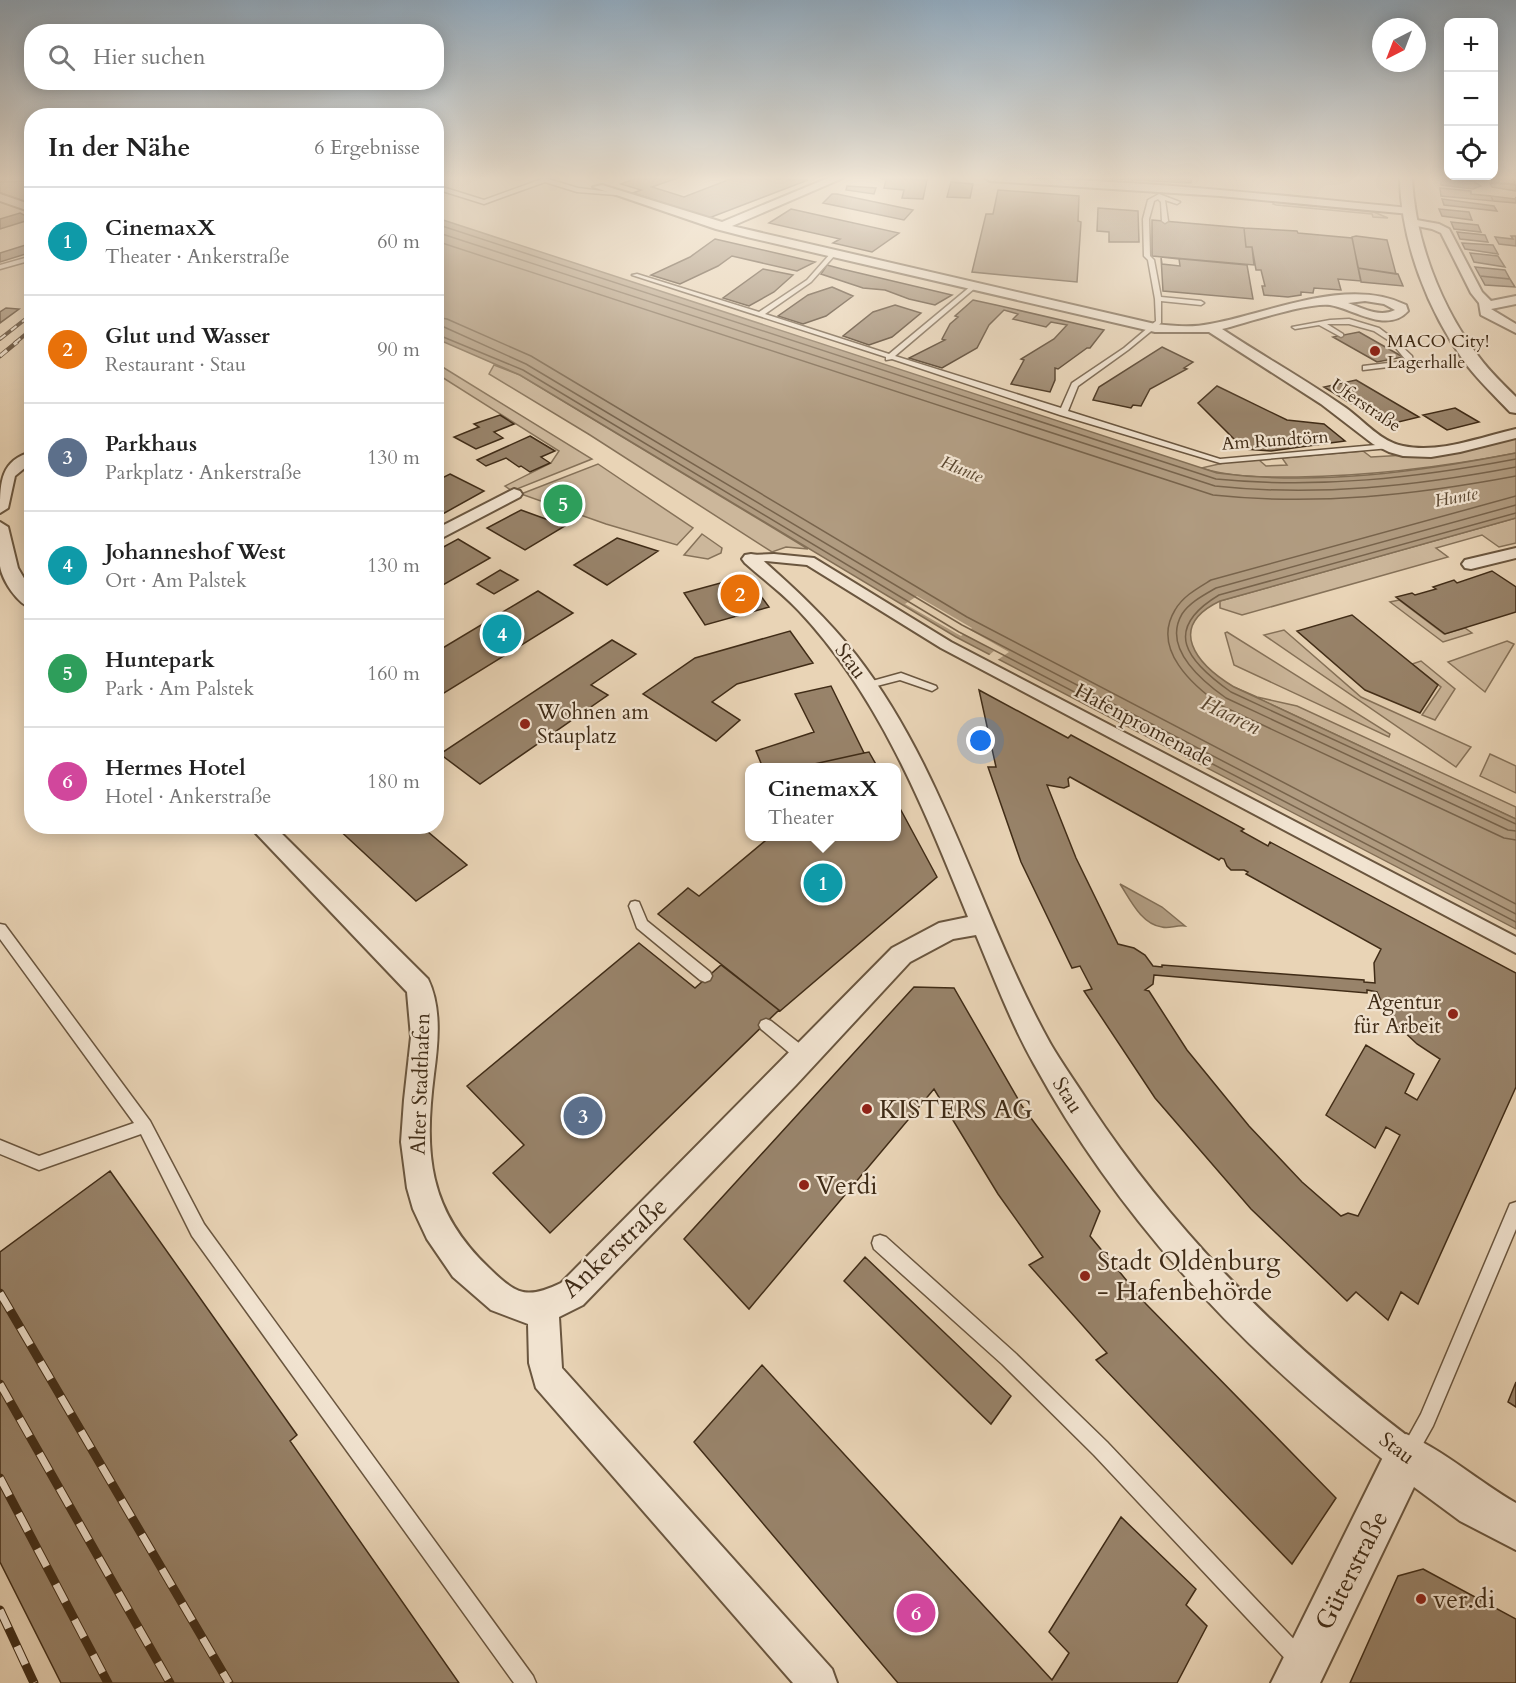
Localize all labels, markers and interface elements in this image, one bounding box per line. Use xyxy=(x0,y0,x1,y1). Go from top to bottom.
north arrow xyxy=(1372,18,1426,72)
map controls xyxy=(1444,18,1498,180)
button: + xyxy=(1444,18,1498,72)
search box xyxy=(24,24,444,90)
icon: search xyxy=(45,41,78,74)
text: Hier suchen xyxy=(93,42,206,72)
button: − xyxy=(1444,72,1498,126)
button: locate xyxy=(1444,126,1498,180)
text: In der Nähe xyxy=(48,130,190,165)
text: 6 Ergebnisse xyxy=(314,134,420,161)
text: CinemaxX xyxy=(105,213,216,243)
text: 1 xyxy=(62,228,73,255)
text: 60 m xyxy=(377,228,420,255)
text: Theater · Ankerstraße xyxy=(105,243,290,270)
text: Glut und Wasser xyxy=(105,321,270,351)
place label: MACO City! Lagerhalle xyxy=(1387,329,1489,375)
text: 2 xyxy=(62,336,73,363)
text: 90 m xyxy=(377,336,420,363)
marker: MACO City! Lagerhalle xyxy=(1368,344,1382,358)
text: Restaurant · Stau xyxy=(105,351,246,378)
street label: Uferstraße xyxy=(1326,373,1406,438)
street label: Am Rundtörn xyxy=(1221,424,1330,457)
text: Parkhaus xyxy=(105,429,197,459)
text: 3 xyxy=(62,444,73,471)
text: 130 m xyxy=(367,444,420,471)
water label: Hunte xyxy=(937,450,988,490)
text: Parkplatz · Ankerstraße xyxy=(105,459,302,486)
water label: Hunte xyxy=(1432,481,1481,514)
pin: 5 xyxy=(544,482,582,526)
text: Johanneshof West xyxy=(105,537,286,567)
text: 4 xyxy=(62,552,73,579)
text: 130 m xyxy=(367,552,420,579)
text: Ort · Am Palstek xyxy=(105,567,247,594)
pin: 2 xyxy=(720,572,760,616)
pin: 4 xyxy=(482,612,522,656)
street label: Stau xyxy=(828,637,873,685)
text: Huntepark xyxy=(105,645,215,675)
text: 5 xyxy=(62,660,73,687)
text: 160 m xyxy=(367,660,420,687)
text: Park · Am Palstek xyxy=(105,675,254,702)
street label: Hafenpromenade xyxy=(1069,677,1218,774)
water label: Haaren xyxy=(1196,688,1266,742)
place label: Wohnen am Stauplatz xyxy=(536,698,649,751)
marker: Wohnen am Stauplatz xyxy=(518,717,532,731)
your location xyxy=(966,726,995,755)
text: Hermes Hotel xyxy=(105,753,246,783)
popup xyxy=(745,763,901,841)
text: 6 xyxy=(62,768,73,795)
text: 180 m xyxy=(367,768,420,795)
text: CinemaxX xyxy=(768,774,878,804)
text: Hotel · Ankerstraße xyxy=(105,783,271,810)
text: Theater xyxy=(768,804,834,831)
pin: 1 xyxy=(804,860,842,906)
place label: Agentur für Arbeit xyxy=(1354,988,1441,1041)
marker: Agentur für Arbeit xyxy=(1446,1007,1460,1021)
street label: Alter Stadthafen xyxy=(404,1012,437,1156)
street label: Stau xyxy=(1045,1072,1090,1119)
place label: KISTERS AG xyxy=(879,1092,1032,1127)
pin: 3 xyxy=(564,1094,602,1138)
marker: KISTERS AG xyxy=(860,1102,874,1116)
place label: Verdi xyxy=(816,1168,878,1203)
marker: Verdi xyxy=(797,1178,811,1192)
street label: Ankerstraße xyxy=(554,1189,675,1306)
place label: Stadt Oldenburg - Hafenbehörde xyxy=(1097,1244,1281,1309)
marker: Stadt Oldenburg - Hafenbehörde xyxy=(1078,1269,1092,1283)
street label: Stau xyxy=(1373,1425,1421,1471)
street label: Güterstraße xyxy=(1307,1505,1396,1636)
place label: ver.di xyxy=(1433,1582,1495,1617)
pin: 6 xyxy=(896,1590,936,1636)
marker: ver.di xyxy=(1414,1592,1428,1606)

